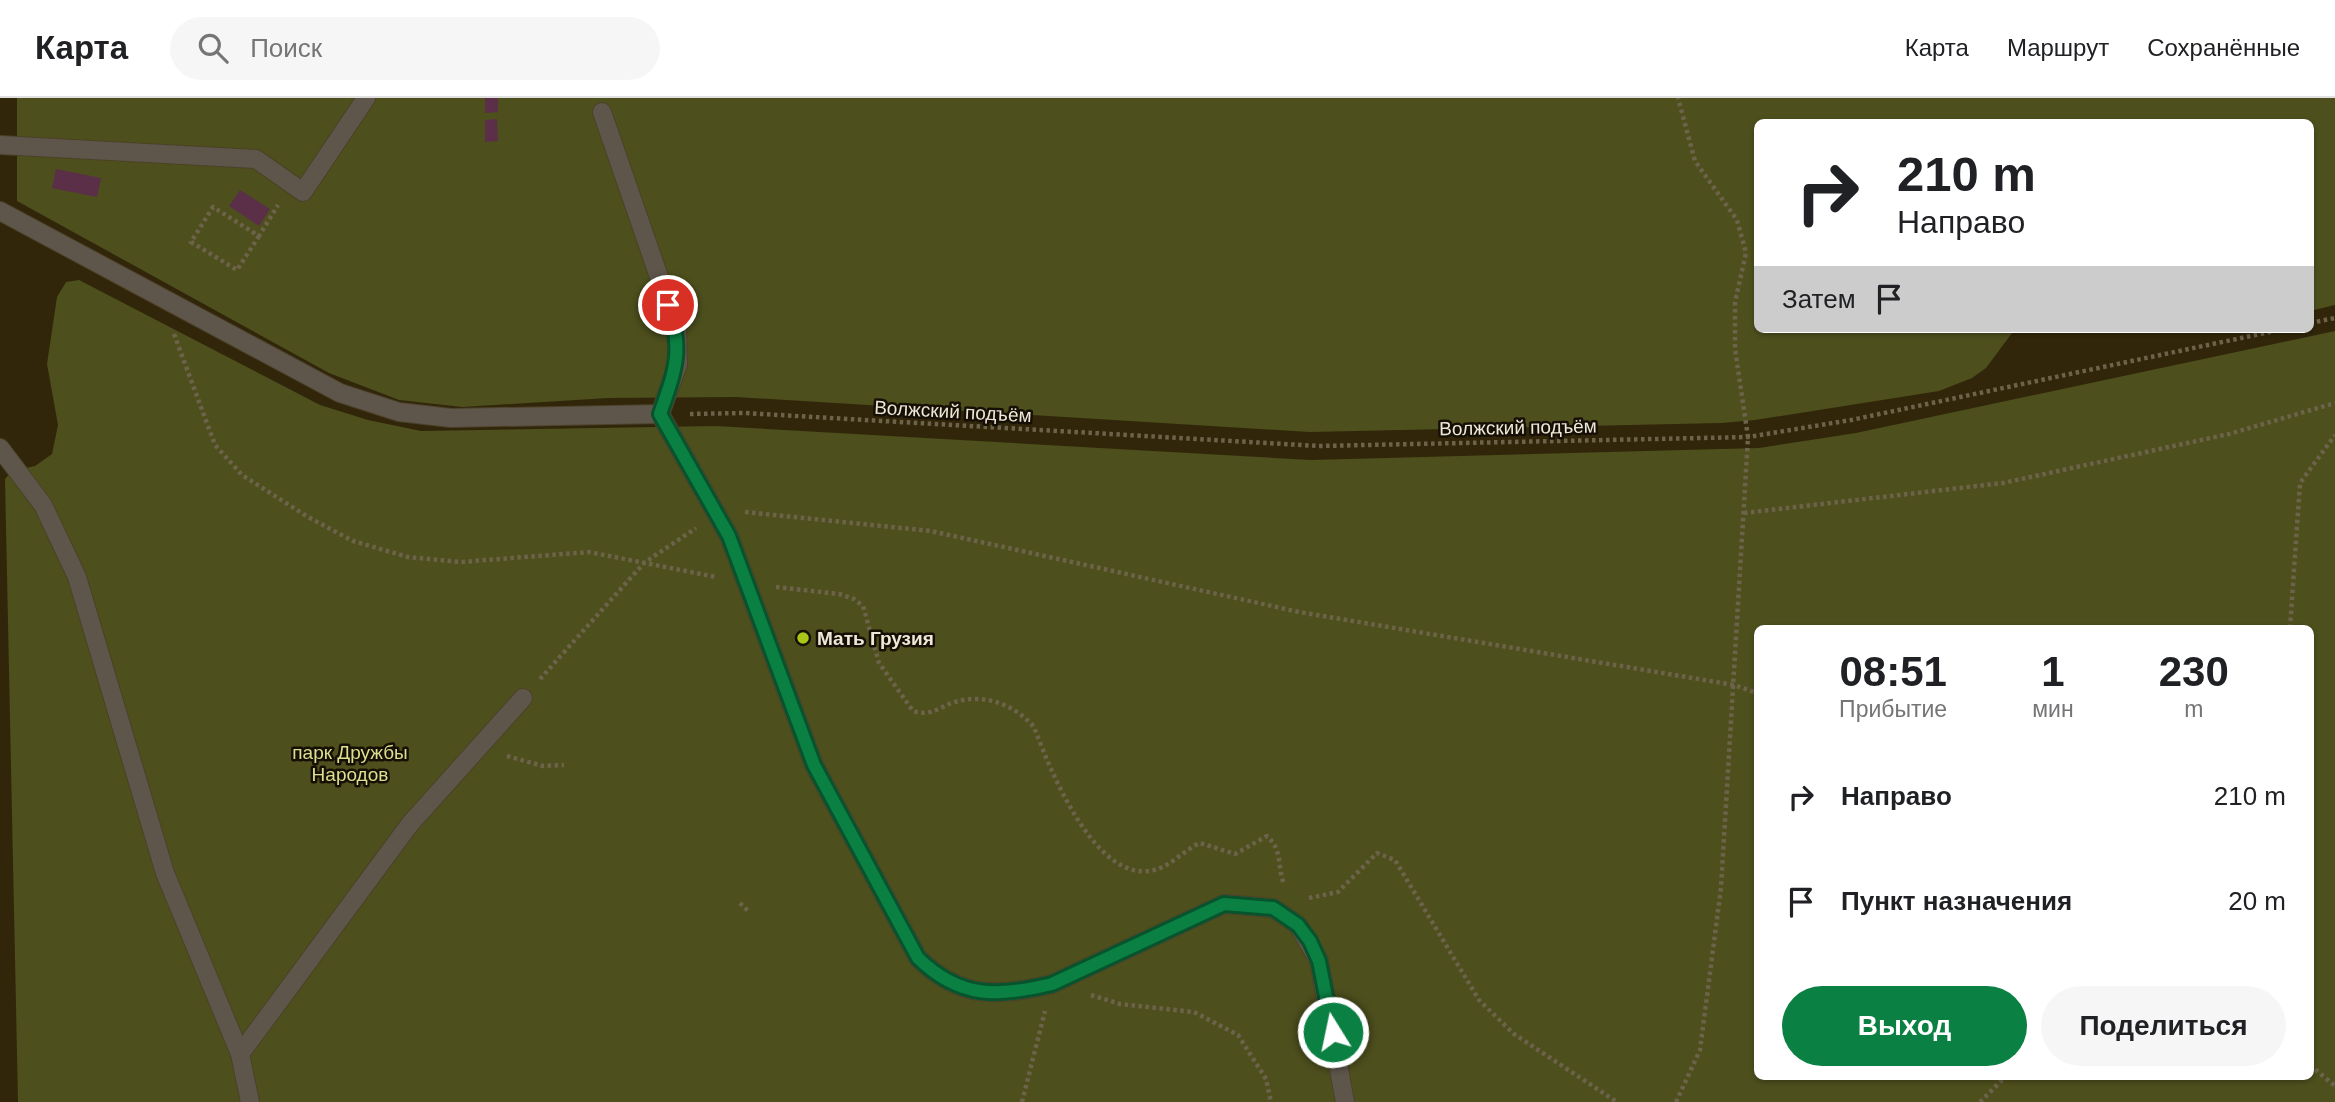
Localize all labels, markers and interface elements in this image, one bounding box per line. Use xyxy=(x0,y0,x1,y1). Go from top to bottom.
search box xyxy=(170,17,660,80)
text: Карта xyxy=(35,29,128,66)
icon: search xyxy=(194,29,232,67)
text: Поиск xyxy=(250,33,322,63)
text: Карта xyxy=(1905,34,1969,61)
text: Маршрут xyxy=(2007,34,2109,61)
text: Сохранённые xyxy=(2147,34,2300,61)
icon: right xyxy=(1782,147,1873,238)
text: 210 m xyxy=(1897,147,2036,201)
text: Направо xyxy=(1897,204,2025,240)
pin xyxy=(638,275,698,335)
icon: arrive xyxy=(1870,280,1908,318)
text: Затем xyxy=(1782,284,1856,314)
icon: arrive xyxy=(649,286,687,324)
street label: Волжский подъём xyxy=(874,397,1032,426)
street label: Волжский подъём xyxy=(1439,416,1597,439)
place label: Мать Грузия xyxy=(817,628,934,649)
marker: Мать Грузия xyxy=(795,630,811,646)
text: 08:51 xyxy=(1839,648,1947,695)
text: 1 xyxy=(2041,648,2065,695)
text: 230 xyxy=(2159,648,2229,695)
text: Прибытие xyxy=(1839,696,1947,722)
text: мин xyxy=(2032,696,2074,722)
text: m xyxy=(2184,696,2203,722)
park label: парк Дружбы Народов xyxy=(292,742,408,785)
icon: right xyxy=(1782,778,1820,816)
text: Направо xyxy=(1841,781,1952,811)
text: 210 m xyxy=(2214,781,2286,811)
icon: arrive xyxy=(1782,883,1820,921)
text: Пункт назначения xyxy=(1841,886,2072,916)
text: 20 m xyxy=(2228,886,2286,916)
button: Выход xyxy=(1782,986,2027,1066)
button: Поделиться xyxy=(2041,986,2286,1066)
position arrow xyxy=(1296,995,1370,1069)

